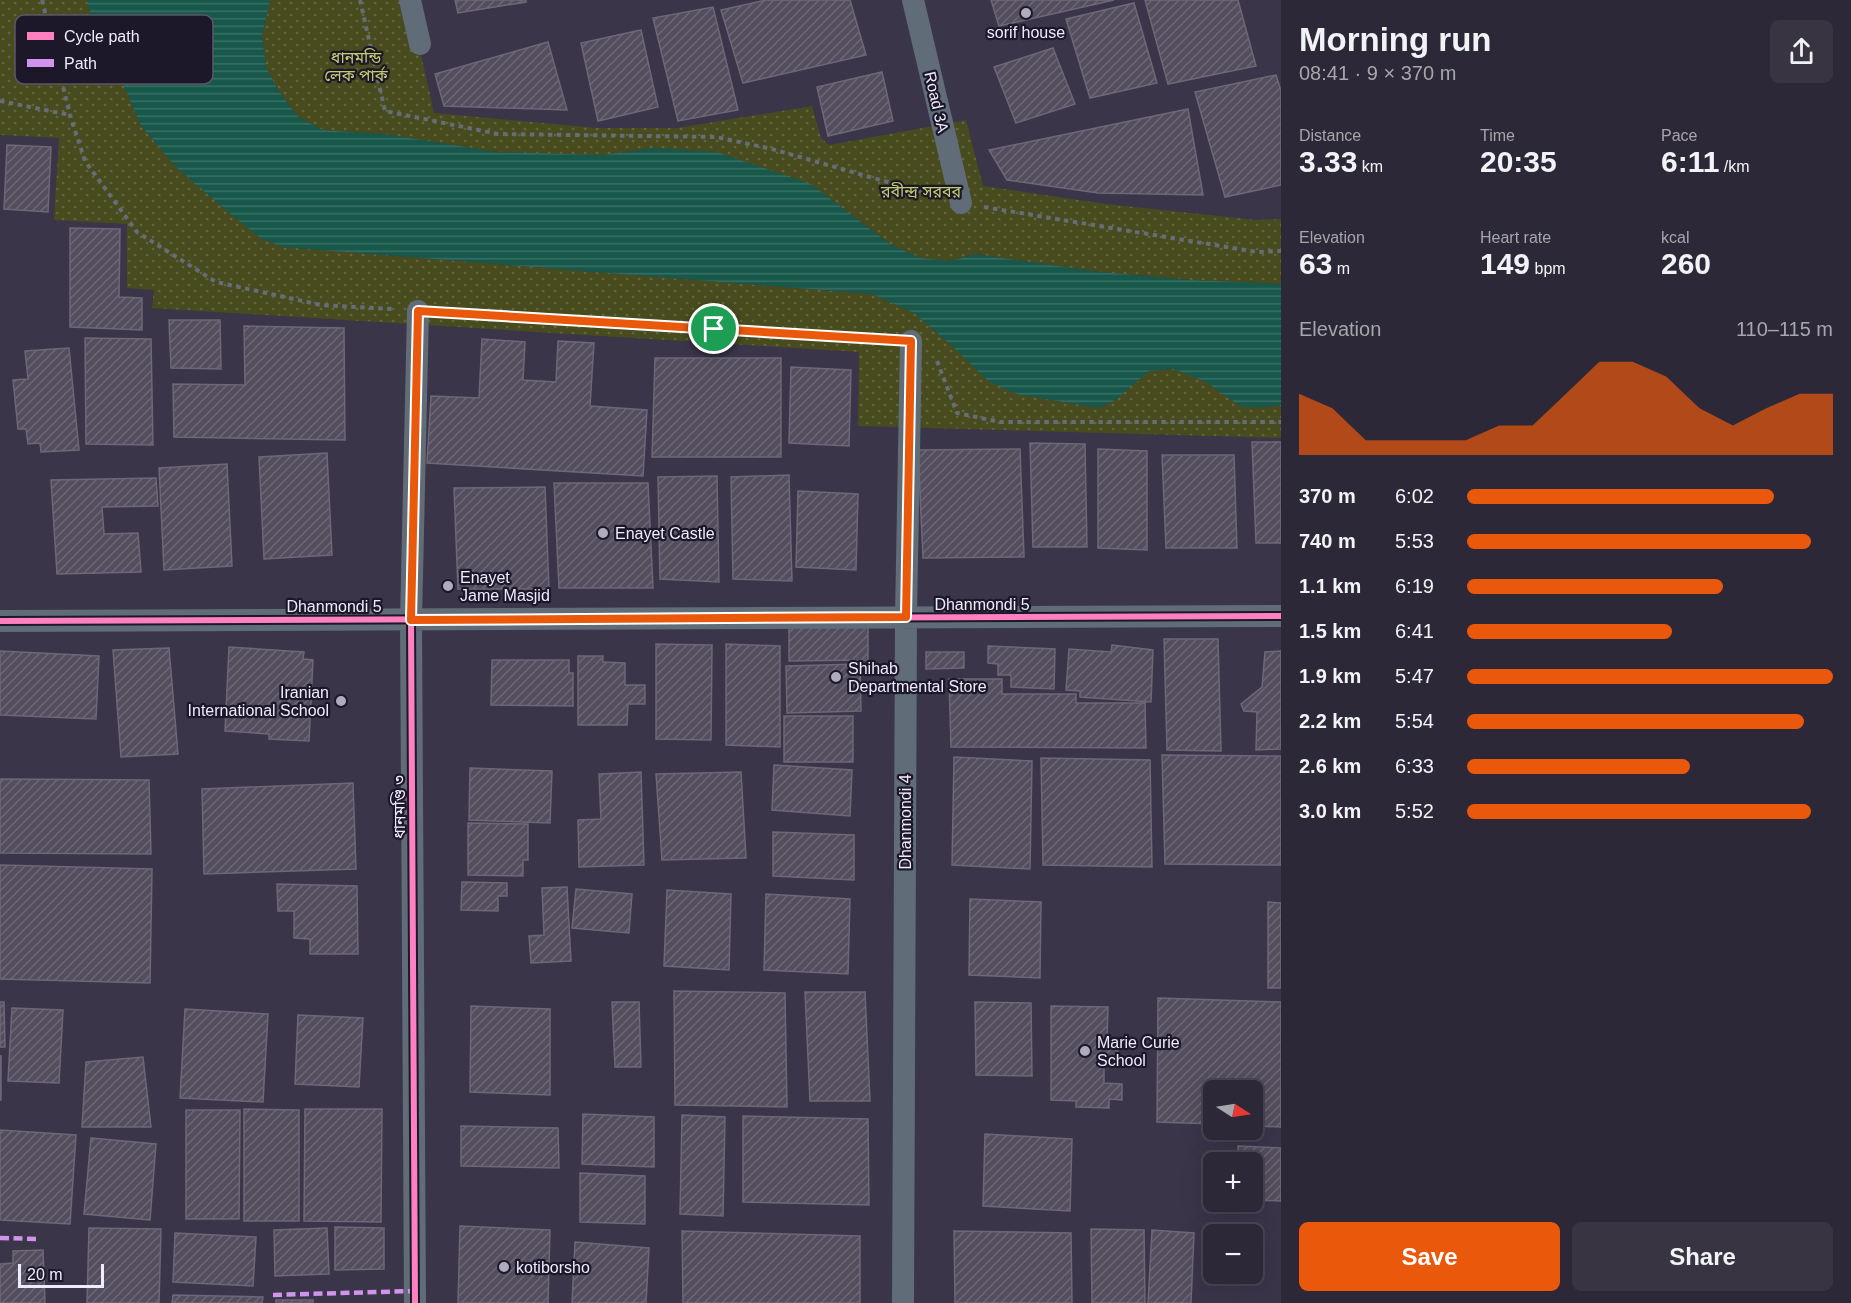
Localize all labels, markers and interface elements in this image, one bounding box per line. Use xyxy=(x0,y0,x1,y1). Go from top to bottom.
marker: sorif house xyxy=(1019,6,1033,20)
legend xyxy=(15,15,213,84)
button: share xyxy=(1770,20,1833,83)
text: Morning run xyxy=(1299,21,1491,58)
place label: sorif house xyxy=(987,24,1065,41)
text: Cycle path xyxy=(64,28,140,45)
park label: ধানমন্ডি লেক পার্ক xyxy=(324,48,389,84)
text: Path xyxy=(64,55,97,72)
text: 08:41 · 9 × 370 m xyxy=(1299,62,1456,84)
street label: Road 3A xyxy=(921,70,952,135)
text: Distance xyxy=(1299,127,1361,144)
text: Time xyxy=(1480,127,1515,144)
text: Pace xyxy=(1661,127,1697,144)
text: 3.33 xyxy=(1299,145,1357,178)
text: 20:35 xyxy=(1480,145,1557,178)
text: 6:11 xyxy=(1661,145,1719,178)
text: km xyxy=(1357,158,1383,175)
text: /km xyxy=(1719,158,1750,175)
park label: রবীন্দ্র সরবর xyxy=(880,182,962,200)
text: Elevation xyxy=(1299,229,1365,246)
text: Heart rate xyxy=(1480,229,1551,246)
text: kcal xyxy=(1661,229,1689,246)
text: 63 xyxy=(1299,247,1332,280)
text: 149 xyxy=(1480,247,1530,280)
text: 260 xyxy=(1661,247,1711,280)
text: m xyxy=(1332,260,1350,277)
text: bpm xyxy=(1530,260,1566,277)
pin xyxy=(688,303,739,354)
icon: arrive xyxy=(697,312,730,345)
text: Elevation xyxy=(1299,318,1381,340)
text: 110–115 m xyxy=(1736,318,1833,340)
text: 370 m xyxy=(1299,485,1356,507)
text: 6:02 xyxy=(1395,485,1434,507)
place label: Enayet Castle xyxy=(615,525,715,542)
marker: Enayet Castle xyxy=(596,526,610,540)
text: 740 m xyxy=(1299,530,1356,552)
text: 5:53 xyxy=(1395,530,1434,552)
place label: Enayet Jame Masjid xyxy=(460,569,550,604)
text: 1.1 km xyxy=(1299,575,1361,597)
text: 6:19 xyxy=(1395,575,1434,597)
marker: Enayet Jame Masjid xyxy=(441,579,455,593)
street label: Dhanmondi 5 xyxy=(934,596,1030,613)
street label: Dhanmondi 5 xyxy=(286,598,382,615)
text: 1.5 km xyxy=(1299,620,1361,642)
text: 6:41 xyxy=(1395,620,1434,642)
place label: Shihab Departmental Store xyxy=(848,660,987,695)
text: 1.9 km xyxy=(1299,665,1361,687)
text: 5:47 xyxy=(1395,665,1434,687)
marker: Shihab Departmental Store xyxy=(829,670,843,684)
place label: Iranian International School xyxy=(188,684,329,719)
marker: Iranian International School xyxy=(334,694,348,708)
text: 2.2 km xyxy=(1299,710,1361,732)
text: 5:54 xyxy=(1395,710,1434,732)
text: 2.6 km xyxy=(1299,755,1361,777)
text: 6:33 xyxy=(1395,755,1434,777)
street label: Dhanmondi 4 xyxy=(897,774,914,870)
street label: ধানমণ্ডি ৩ xyxy=(390,775,408,839)
text: 3.0 km xyxy=(1299,800,1361,822)
text: 5:52 xyxy=(1395,800,1434,822)
place label: Marie Curie School xyxy=(1097,1034,1180,1069)
marker: Marie Curie School xyxy=(1078,1044,1092,1058)
north arrow xyxy=(1203,1080,1263,1140)
map controls xyxy=(1203,1080,1263,1284)
button: + xyxy=(1203,1152,1263,1212)
button: Save xyxy=(1299,1222,1560,1291)
button: Share xyxy=(1572,1222,1833,1291)
button: − xyxy=(1203,1224,1263,1284)
place label: kotiborsho xyxy=(516,1259,590,1276)
marker: kotiborsho xyxy=(497,1260,511,1274)
scale bar xyxy=(18,1261,104,1288)
text: 20 m xyxy=(27,1266,63,1283)

